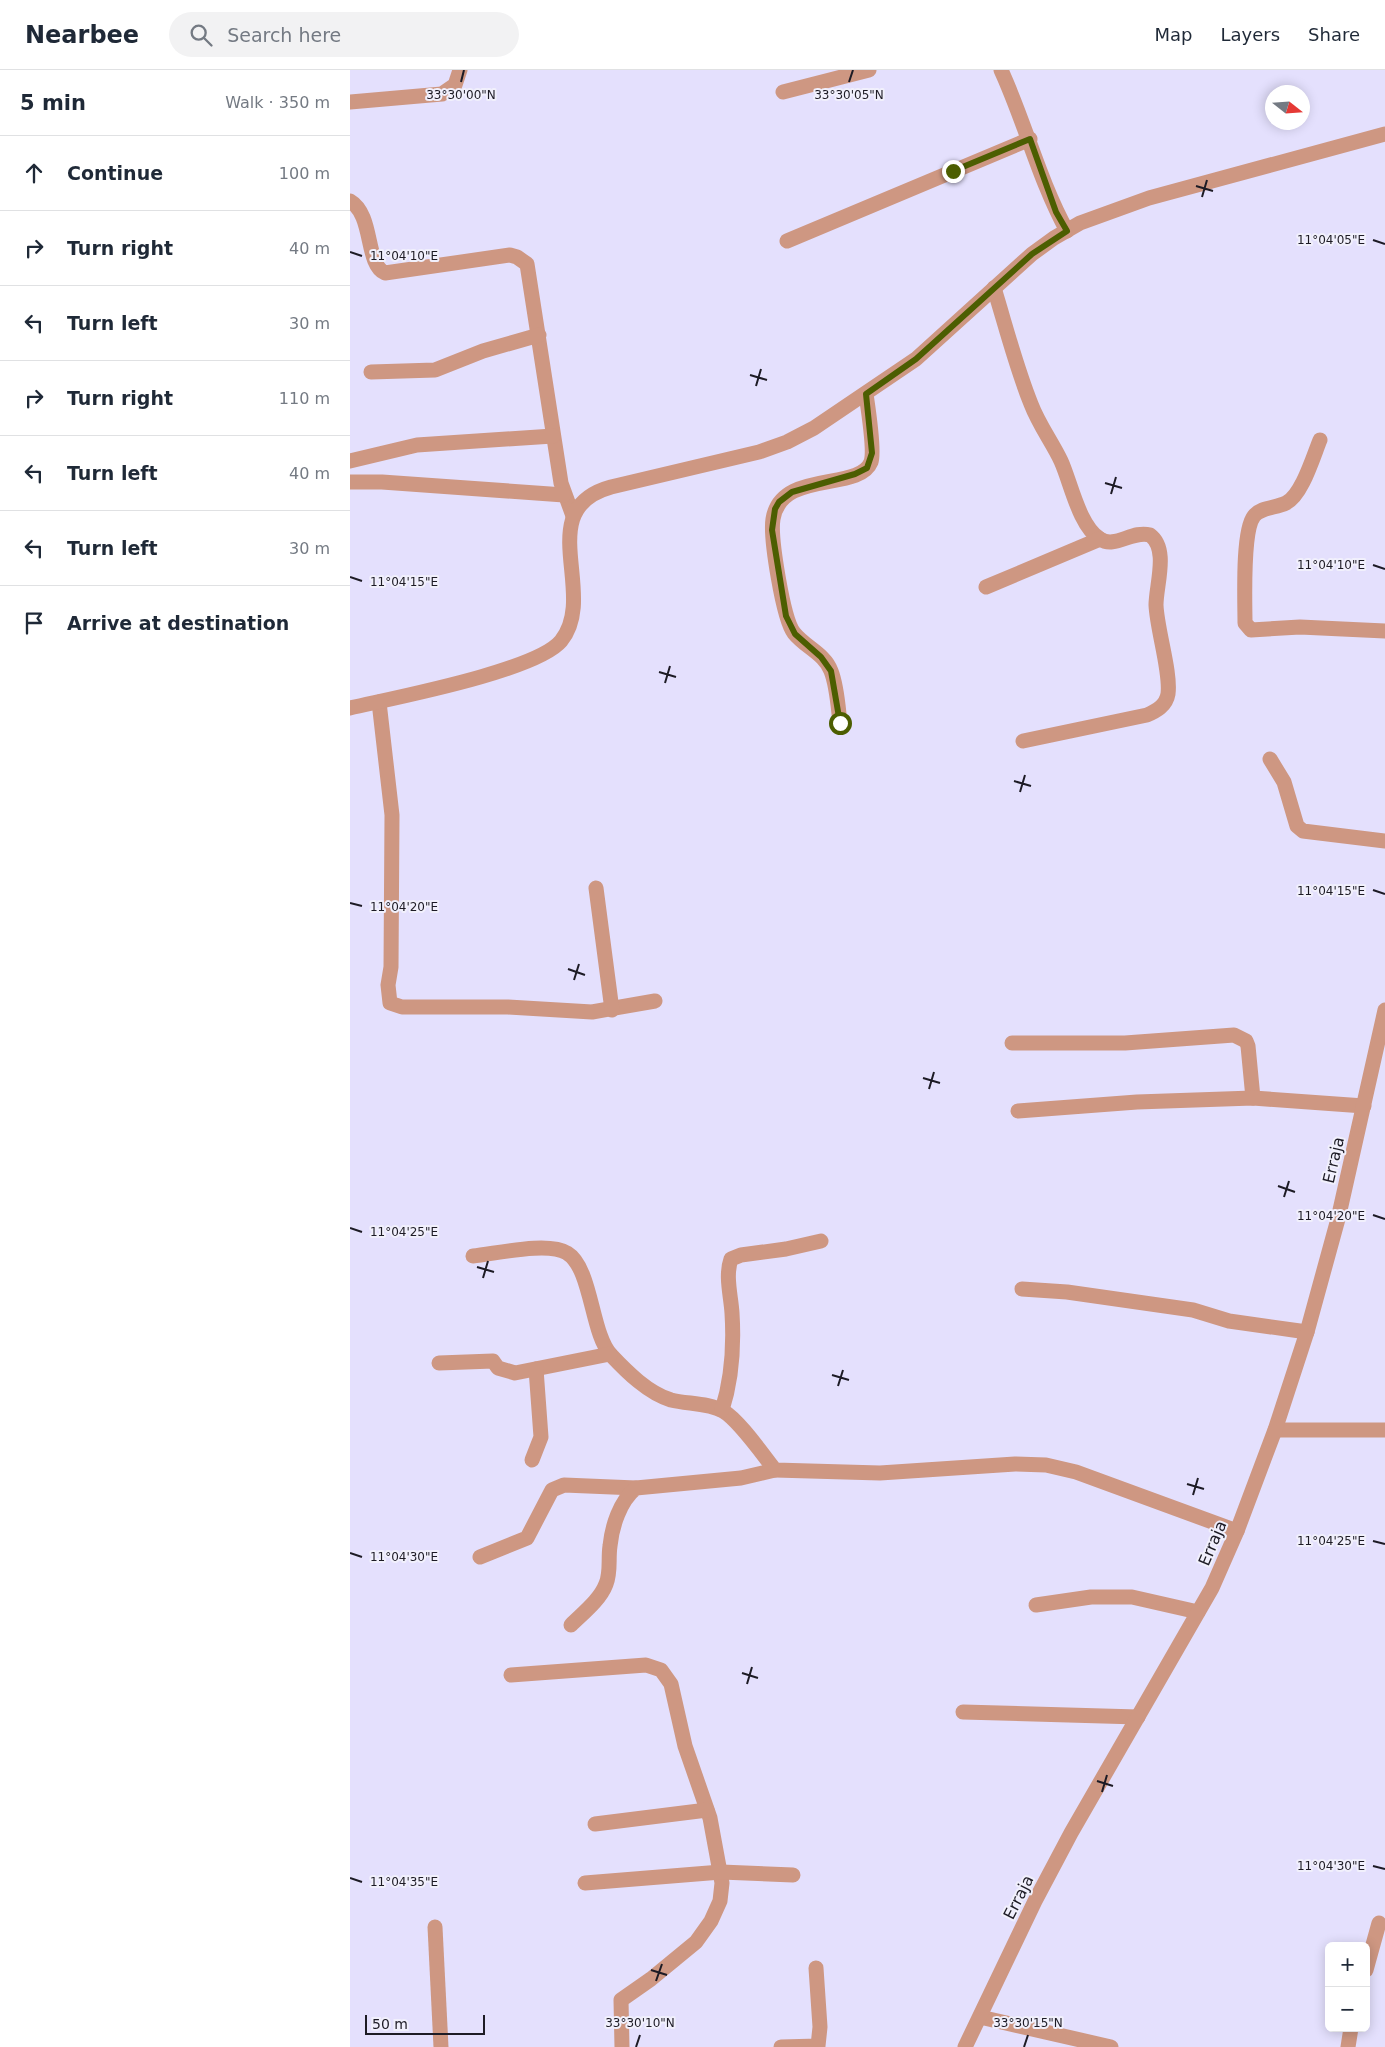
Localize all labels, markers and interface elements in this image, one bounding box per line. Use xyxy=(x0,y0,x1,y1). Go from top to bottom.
search box xyxy=(169,12,519,57)
text: Nearbee xyxy=(25,21,139,49)
icon: search xyxy=(187,21,215,49)
text: Search here xyxy=(227,24,341,46)
text: Map xyxy=(1154,24,1192,45)
text: Layers xyxy=(1220,24,1280,45)
text: Share xyxy=(1308,24,1360,45)
north arrow xyxy=(1265,85,1310,130)
text: 33°30'00"N xyxy=(426,88,496,102)
text: 33°30'05"N xyxy=(814,88,884,102)
text: 5 min xyxy=(20,91,86,115)
text: Walk · 350 m xyxy=(225,93,330,112)
icon: ahead xyxy=(20,159,48,187)
route end xyxy=(942,160,965,183)
text: Continue xyxy=(67,162,163,184)
text: 100 m xyxy=(279,164,330,183)
text: 11°04'05"E xyxy=(1297,233,1365,247)
icon: right xyxy=(20,234,48,262)
text: Turn right xyxy=(67,237,173,259)
text: 40 m xyxy=(289,239,330,258)
text: 11°04'10"E xyxy=(370,249,438,263)
icon: left xyxy=(20,309,48,337)
text: Turn left xyxy=(67,312,158,334)
text: 30 m xyxy=(289,314,330,333)
icon: right xyxy=(20,384,48,412)
text: Turn right xyxy=(67,387,173,409)
text: 110 m xyxy=(279,389,330,408)
icon: left xyxy=(20,459,48,487)
text: Turn left xyxy=(67,462,158,484)
text: 40 m xyxy=(289,464,330,483)
icon: left xyxy=(20,534,48,562)
text: Turn left xyxy=(67,537,158,559)
text: 30 m xyxy=(289,539,330,558)
text: 11°04'10"E xyxy=(1297,558,1365,572)
text: 11°04'15"E xyxy=(370,575,438,589)
icon: arrive xyxy=(20,609,48,637)
text: Arrive at destination xyxy=(67,612,289,634)
route start xyxy=(829,712,852,735)
text: 11°04'15"E xyxy=(1297,884,1365,898)
text: 11°04'20"E xyxy=(370,900,438,914)
street label: Erraja xyxy=(1319,1135,1348,1185)
text: 11°04'20"E xyxy=(1297,1209,1365,1223)
text: 11°04'25"E xyxy=(370,1225,438,1239)
street label: Erraja xyxy=(1195,1518,1230,1569)
text: 11°04'25"E xyxy=(1297,1534,1365,1548)
text: 11°04'30"E xyxy=(370,1550,438,1564)
text: 11°04'30"E xyxy=(1297,1859,1365,1873)
street label: Erraja xyxy=(999,1872,1038,1922)
text: 11°04'35"E xyxy=(370,1875,438,1889)
map controls xyxy=(1325,1942,1370,2032)
button: + xyxy=(1325,1942,1370,1987)
button: − xyxy=(1325,1987,1370,2032)
scale bar xyxy=(365,2012,485,2035)
text: 50 m xyxy=(372,2016,408,2032)
text: 33°30'10"N xyxy=(605,2016,675,2030)
text: 33°30'15"N xyxy=(993,2016,1063,2030)

